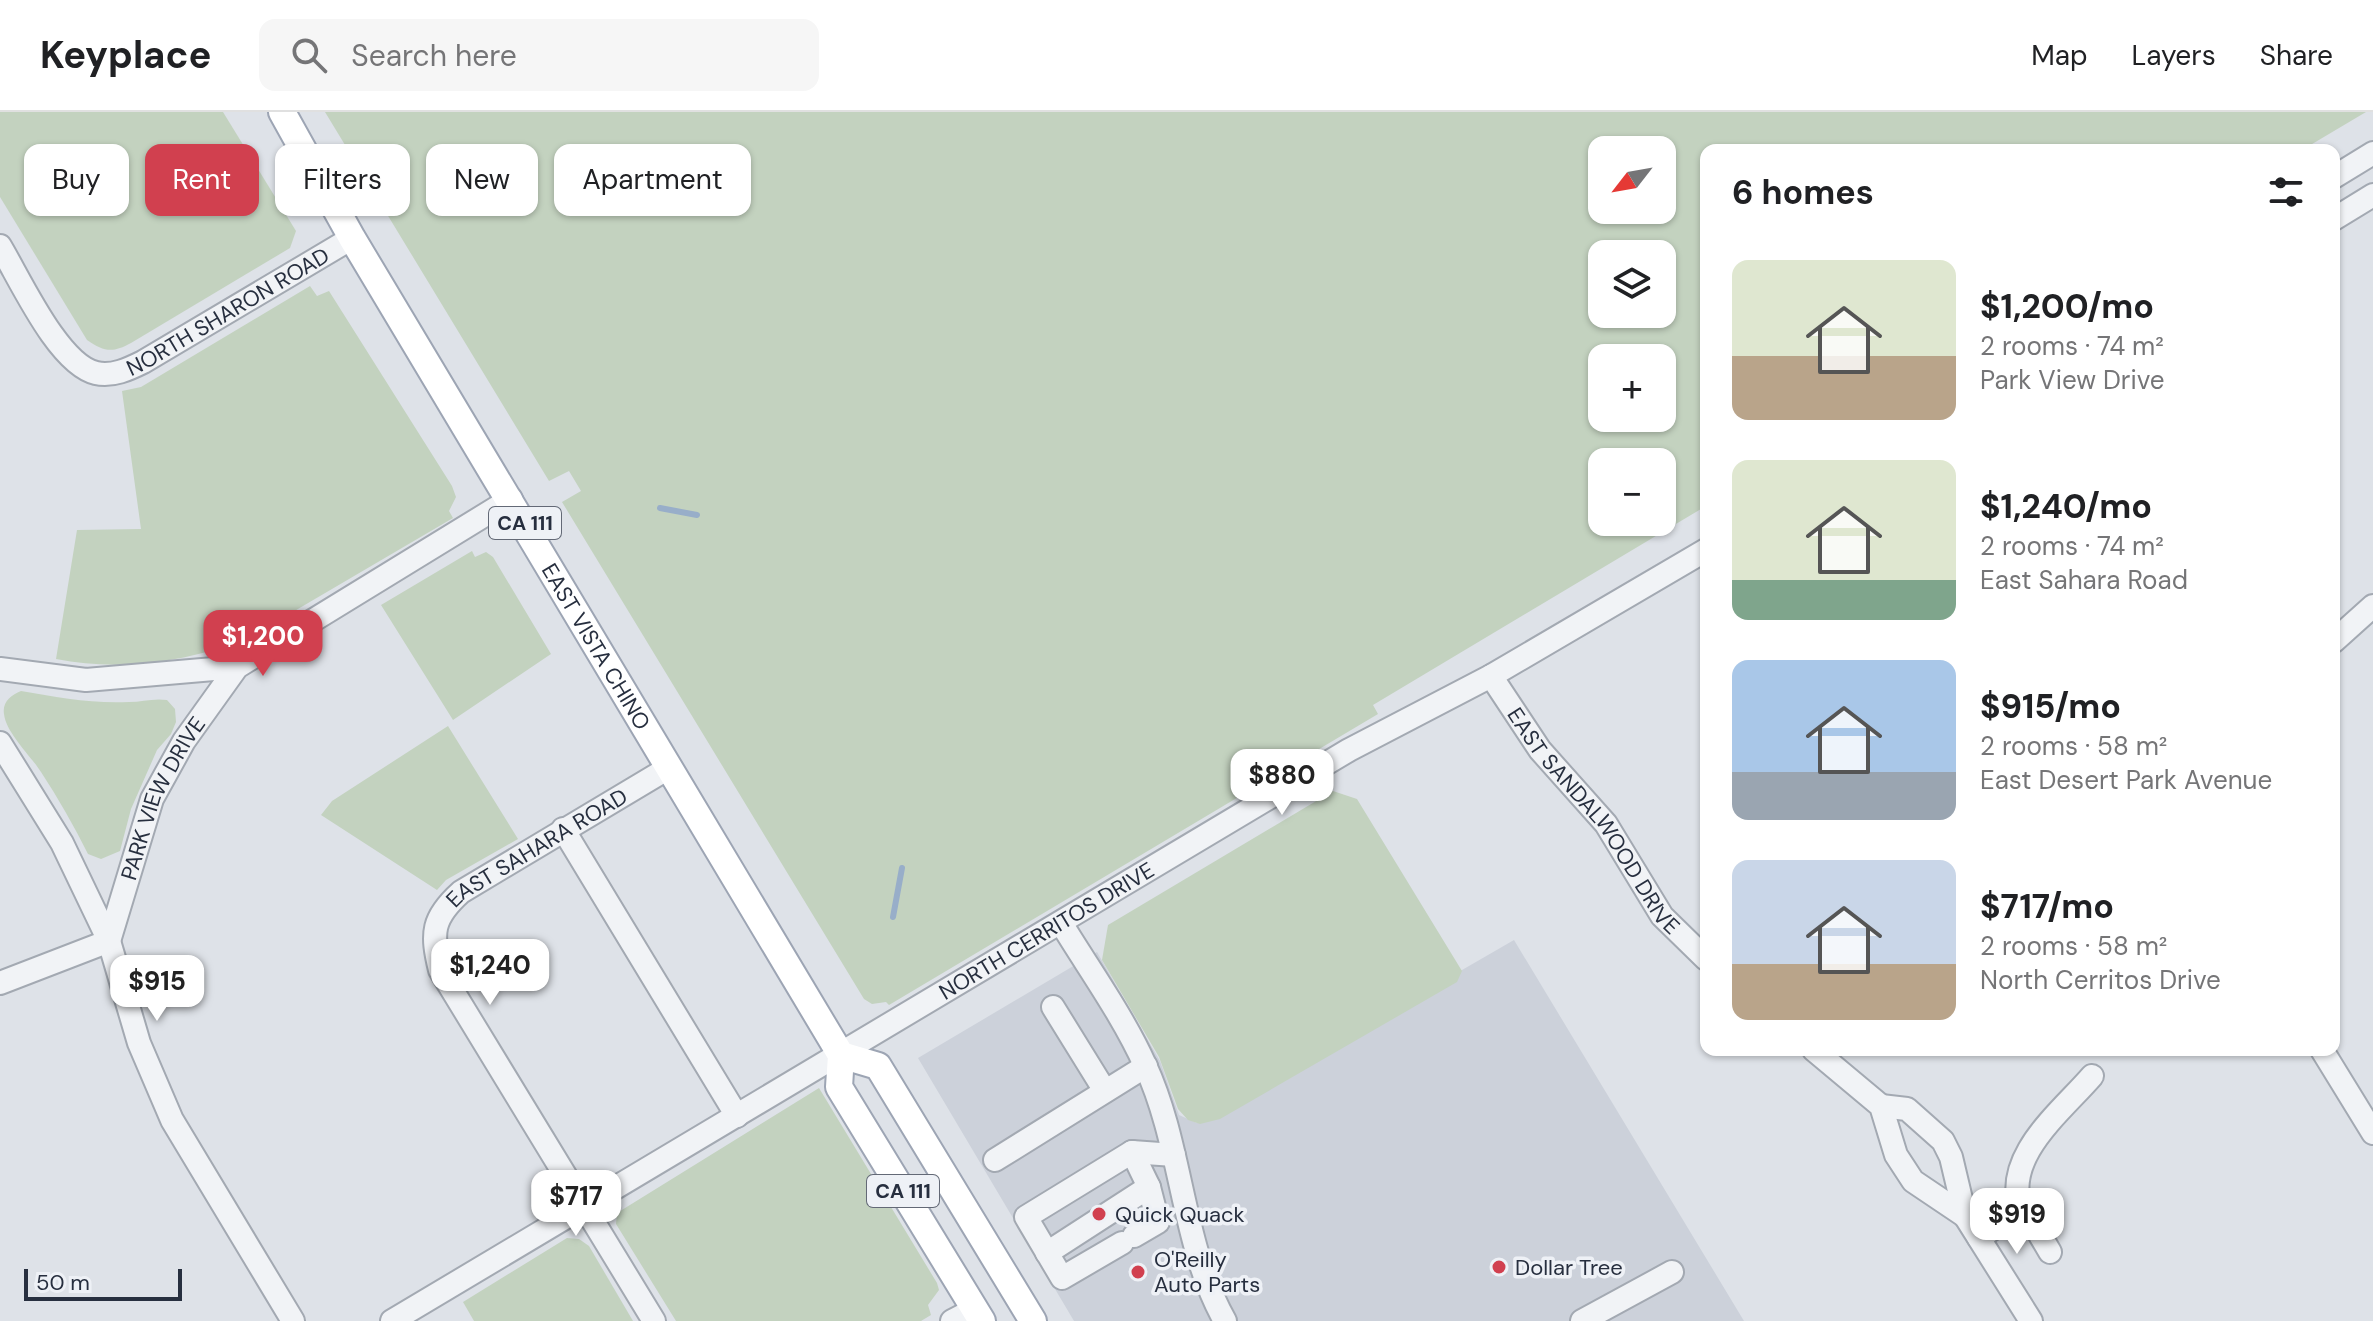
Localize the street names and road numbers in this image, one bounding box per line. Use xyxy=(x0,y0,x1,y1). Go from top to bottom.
street label: NORTH SHARON ROAD xyxy=(122,240,334,382)
road number: CA 111 xyxy=(489,507,561,539)
street label: EAST VISTA CHINO xyxy=(535,558,657,735)
street label: EAST SANDALWOOD DRIVE xyxy=(1501,702,1686,940)
street label: PARK VIEW DRIVE xyxy=(114,710,212,883)
street label: EAST SAHARA ROAD xyxy=(439,781,633,913)
street label: NORTH CERRITOS DRIVE xyxy=(933,855,1159,1006)
road number: CA 111 xyxy=(867,1175,939,1207)

